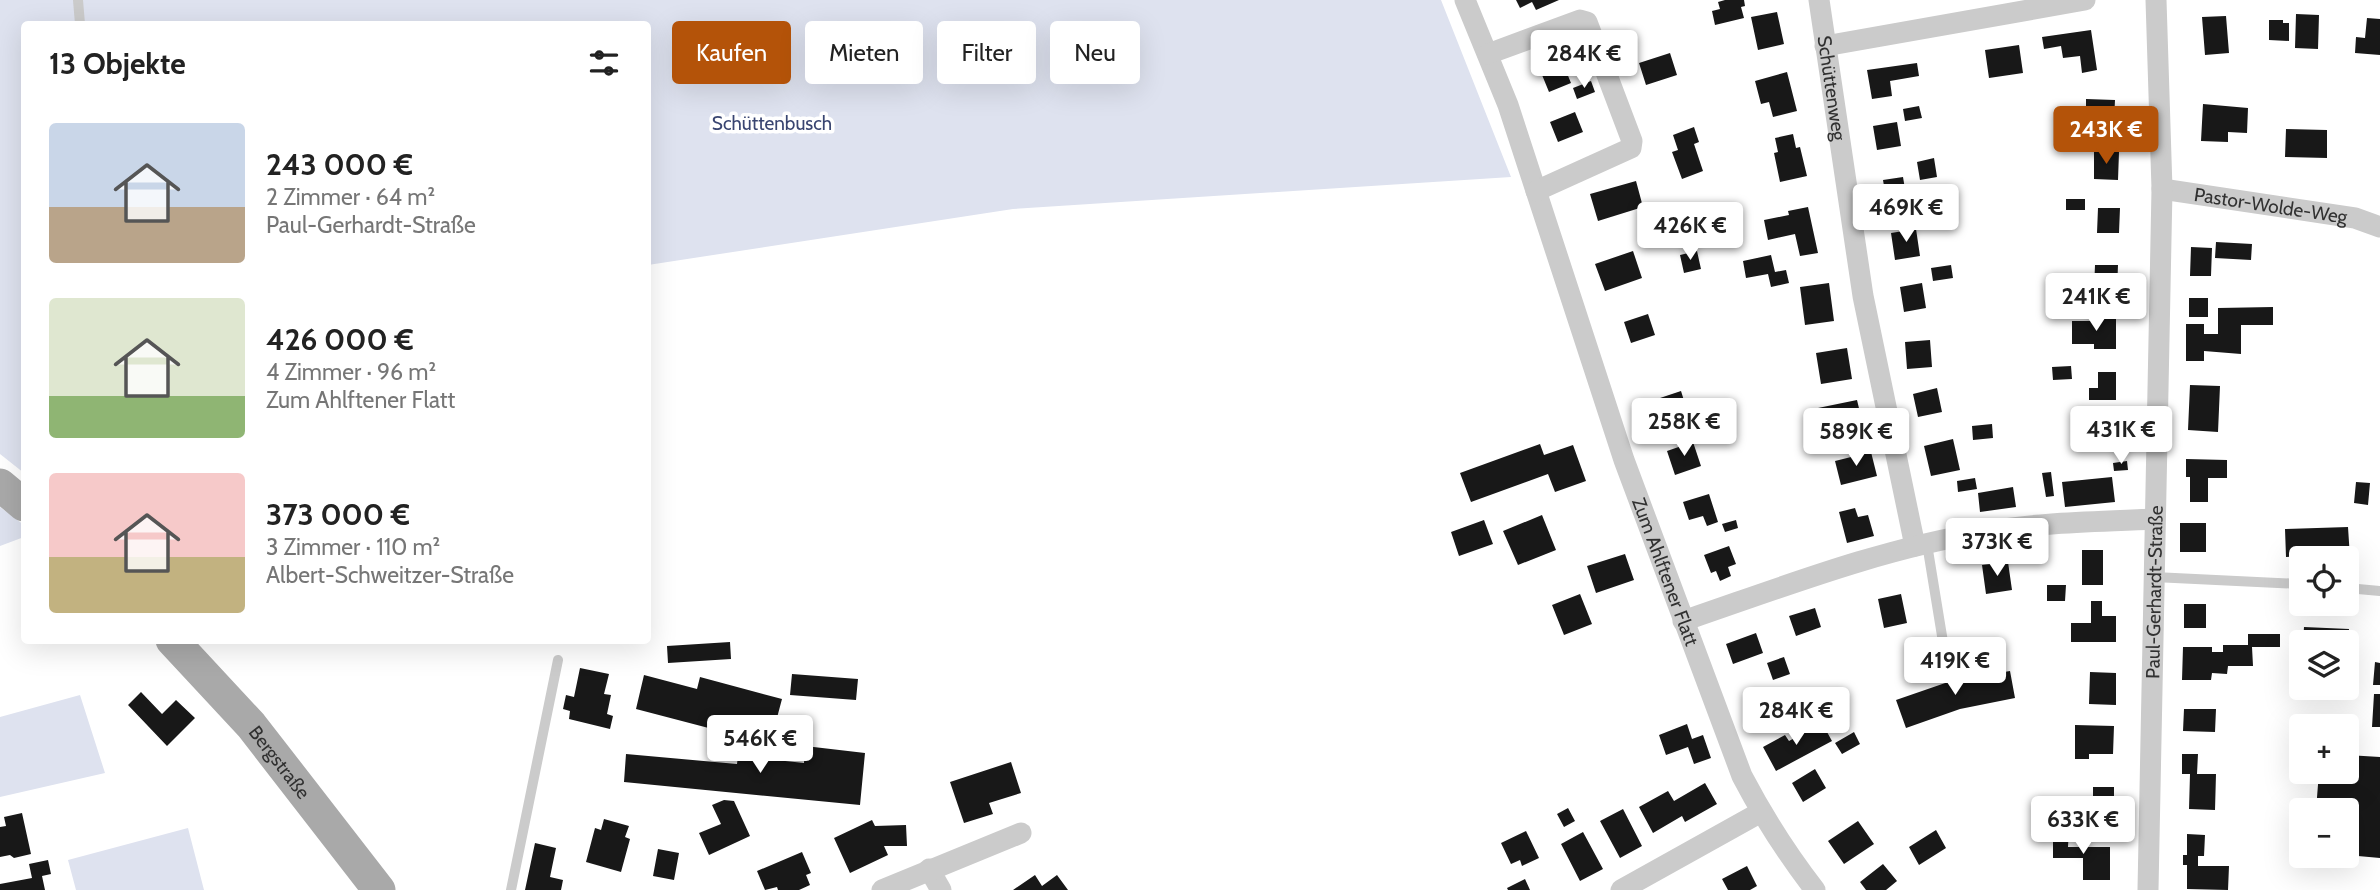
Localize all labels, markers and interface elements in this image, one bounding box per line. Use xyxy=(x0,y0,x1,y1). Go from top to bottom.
chip: Kaufen xyxy=(672,21,791,84)
chip: Mieten xyxy=(805,21,923,84)
chip: Filter xyxy=(937,21,1036,84)
chip: Neu xyxy=(1050,21,1140,84)
pin: 284K € xyxy=(1527,31,1641,90)
street label: Schüttenweg xyxy=(1813,34,1851,143)
text: 284K € xyxy=(1547,39,1621,67)
icon: filters xyxy=(585,44,623,82)
text: 13 Objekte xyxy=(49,45,186,82)
pin: 243K € xyxy=(2049,106,2163,166)
park label: Schüttenbusch xyxy=(712,112,832,135)
text: 243K € xyxy=(2069,115,2143,143)
text: 243 000 € xyxy=(266,146,413,183)
icon: home xyxy=(105,151,189,235)
street label: Pastor-Wolde-Weg xyxy=(2193,182,2349,228)
text: 2 Zimmer · 64 m² xyxy=(266,183,435,211)
pin: 469K € xyxy=(1849,184,1963,244)
text: 469K € xyxy=(1869,193,1943,221)
pin: 426K € xyxy=(1633,202,1747,262)
text: Paul-Gerhardt-Straße xyxy=(266,211,476,239)
text: 426K € xyxy=(1653,211,1727,239)
pin: 241K € xyxy=(2039,274,2153,333)
text: 241K € xyxy=(2061,282,2131,310)
text: 426 000 € xyxy=(266,321,414,358)
icon: home xyxy=(105,326,189,410)
text: 4 Zimmer · 96 m² xyxy=(266,358,436,386)
text: Zum Ahlftener Flatt xyxy=(266,386,455,414)
pin: 258K € xyxy=(1627,398,1741,458)
pin: 431K € xyxy=(2064,406,2178,466)
text: 258K € xyxy=(1648,407,1720,435)
pin: 589K € xyxy=(1799,408,1913,468)
text: 431K € xyxy=(2086,415,2156,443)
text: 589K € xyxy=(1819,417,1893,445)
street label: Zum Ahlftener Flatt xyxy=(1628,494,1704,649)
text: 373 000 € xyxy=(266,496,410,533)
icon: home xyxy=(105,501,189,585)
street label: Paul-Gerhardt-Straße xyxy=(2141,505,2167,679)
pin: 373K € xyxy=(1940,518,2054,578)
text: 373K € xyxy=(1962,527,2032,555)
text: 3 Zimmer · 110 m² xyxy=(266,533,440,561)
map controls xyxy=(2289,546,2359,868)
button: locate xyxy=(2289,546,2359,616)
text: Albert-Schweitzer-Straße xyxy=(266,561,514,589)
button: layers xyxy=(2289,630,2359,700)
pin: 419K € xyxy=(1898,638,2012,697)
text: 419K € xyxy=(1920,646,1990,674)
pin: 284K € xyxy=(1739,688,1853,747)
text: 284K € xyxy=(1759,696,1833,724)
button: + xyxy=(2289,714,2359,784)
pin: 546K € xyxy=(703,716,817,775)
street label: Bergstraße xyxy=(244,721,315,803)
text: 546K € xyxy=(723,724,797,752)
pin: 633K € xyxy=(2026,796,2140,856)
button: − xyxy=(2289,798,2359,868)
text: 633K € xyxy=(2047,805,2119,833)

